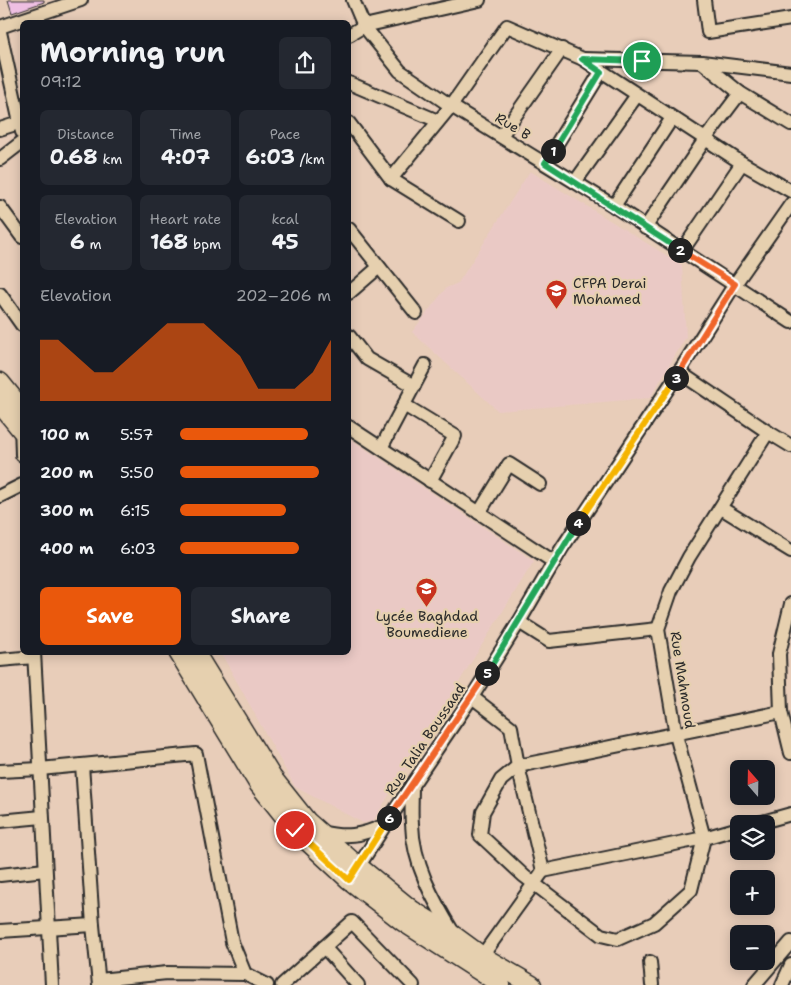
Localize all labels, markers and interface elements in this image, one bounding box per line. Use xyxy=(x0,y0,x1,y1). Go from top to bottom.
text: Morning run xyxy=(40,33,225,71)
button: share xyxy=(279,37,331,89)
pin xyxy=(621,40,663,82)
icon: arrive xyxy=(628,47,656,75)
text: 09:12 xyxy=(40,71,82,92)
street label: Rue B xyxy=(492,108,534,144)
text: Distance xyxy=(57,125,115,143)
text: Time xyxy=(169,125,202,143)
text: Pace xyxy=(270,125,301,143)
pin: 1 xyxy=(540,138,566,164)
text: 1 xyxy=(550,142,557,160)
text: 0.68 xyxy=(49,143,98,171)
text: 4:07 xyxy=(161,143,210,171)
text: 6:03 xyxy=(245,143,295,171)
text: km xyxy=(98,150,122,168)
text: /km xyxy=(295,150,325,168)
text: Elevation xyxy=(54,210,117,228)
text: Heart rate xyxy=(150,210,221,228)
text: kcal xyxy=(272,210,299,228)
text: 6 xyxy=(70,228,85,256)
text: 168 xyxy=(150,228,188,256)
text: 45 xyxy=(272,228,299,256)
text: m xyxy=(85,235,102,253)
text: bpm xyxy=(188,235,221,253)
pin: 2 xyxy=(668,238,692,262)
text: 2 xyxy=(676,241,685,259)
place label: CFPA Derai Mohamed xyxy=(573,274,647,308)
school or university icon: CFPA Derai Mohamed xyxy=(545,279,569,310)
text: Elevation xyxy=(40,285,112,306)
text: 202–206 m xyxy=(236,285,331,306)
pin: 3 xyxy=(664,366,688,390)
text: 3 xyxy=(672,369,681,387)
text: 100 m xyxy=(40,424,89,445)
text: 5:57 xyxy=(120,424,153,445)
text: 200 m xyxy=(40,462,93,483)
text: 5:50 xyxy=(120,462,154,483)
text: 300 m xyxy=(40,500,94,521)
text: 6:15 xyxy=(120,500,150,521)
pin: 4 xyxy=(566,510,590,536)
text: 4 xyxy=(574,514,583,532)
text: 400 m xyxy=(40,538,94,559)
text: 6:03 xyxy=(120,538,156,559)
school or university icon: Lycée Baghdad Boumediene xyxy=(415,576,439,607)
button: Save xyxy=(40,587,181,645)
button: Share xyxy=(191,587,331,645)
place label: Lycée Baghdad Boumediene xyxy=(376,607,478,641)
street label: Rue Mahmoud xyxy=(666,630,700,730)
pin: 5 xyxy=(474,660,500,686)
text: 5 xyxy=(483,664,492,682)
street label: Rue Talia Boussaad xyxy=(381,680,469,798)
north arrow xyxy=(730,760,775,805)
map controls xyxy=(730,760,775,970)
pin: 6 xyxy=(376,806,402,830)
pin xyxy=(274,809,316,851)
text: 6 xyxy=(385,809,394,827)
button: layers xyxy=(730,815,775,860)
icon: check xyxy=(281,816,309,844)
button: + xyxy=(730,870,775,915)
button: − xyxy=(730,925,775,970)

